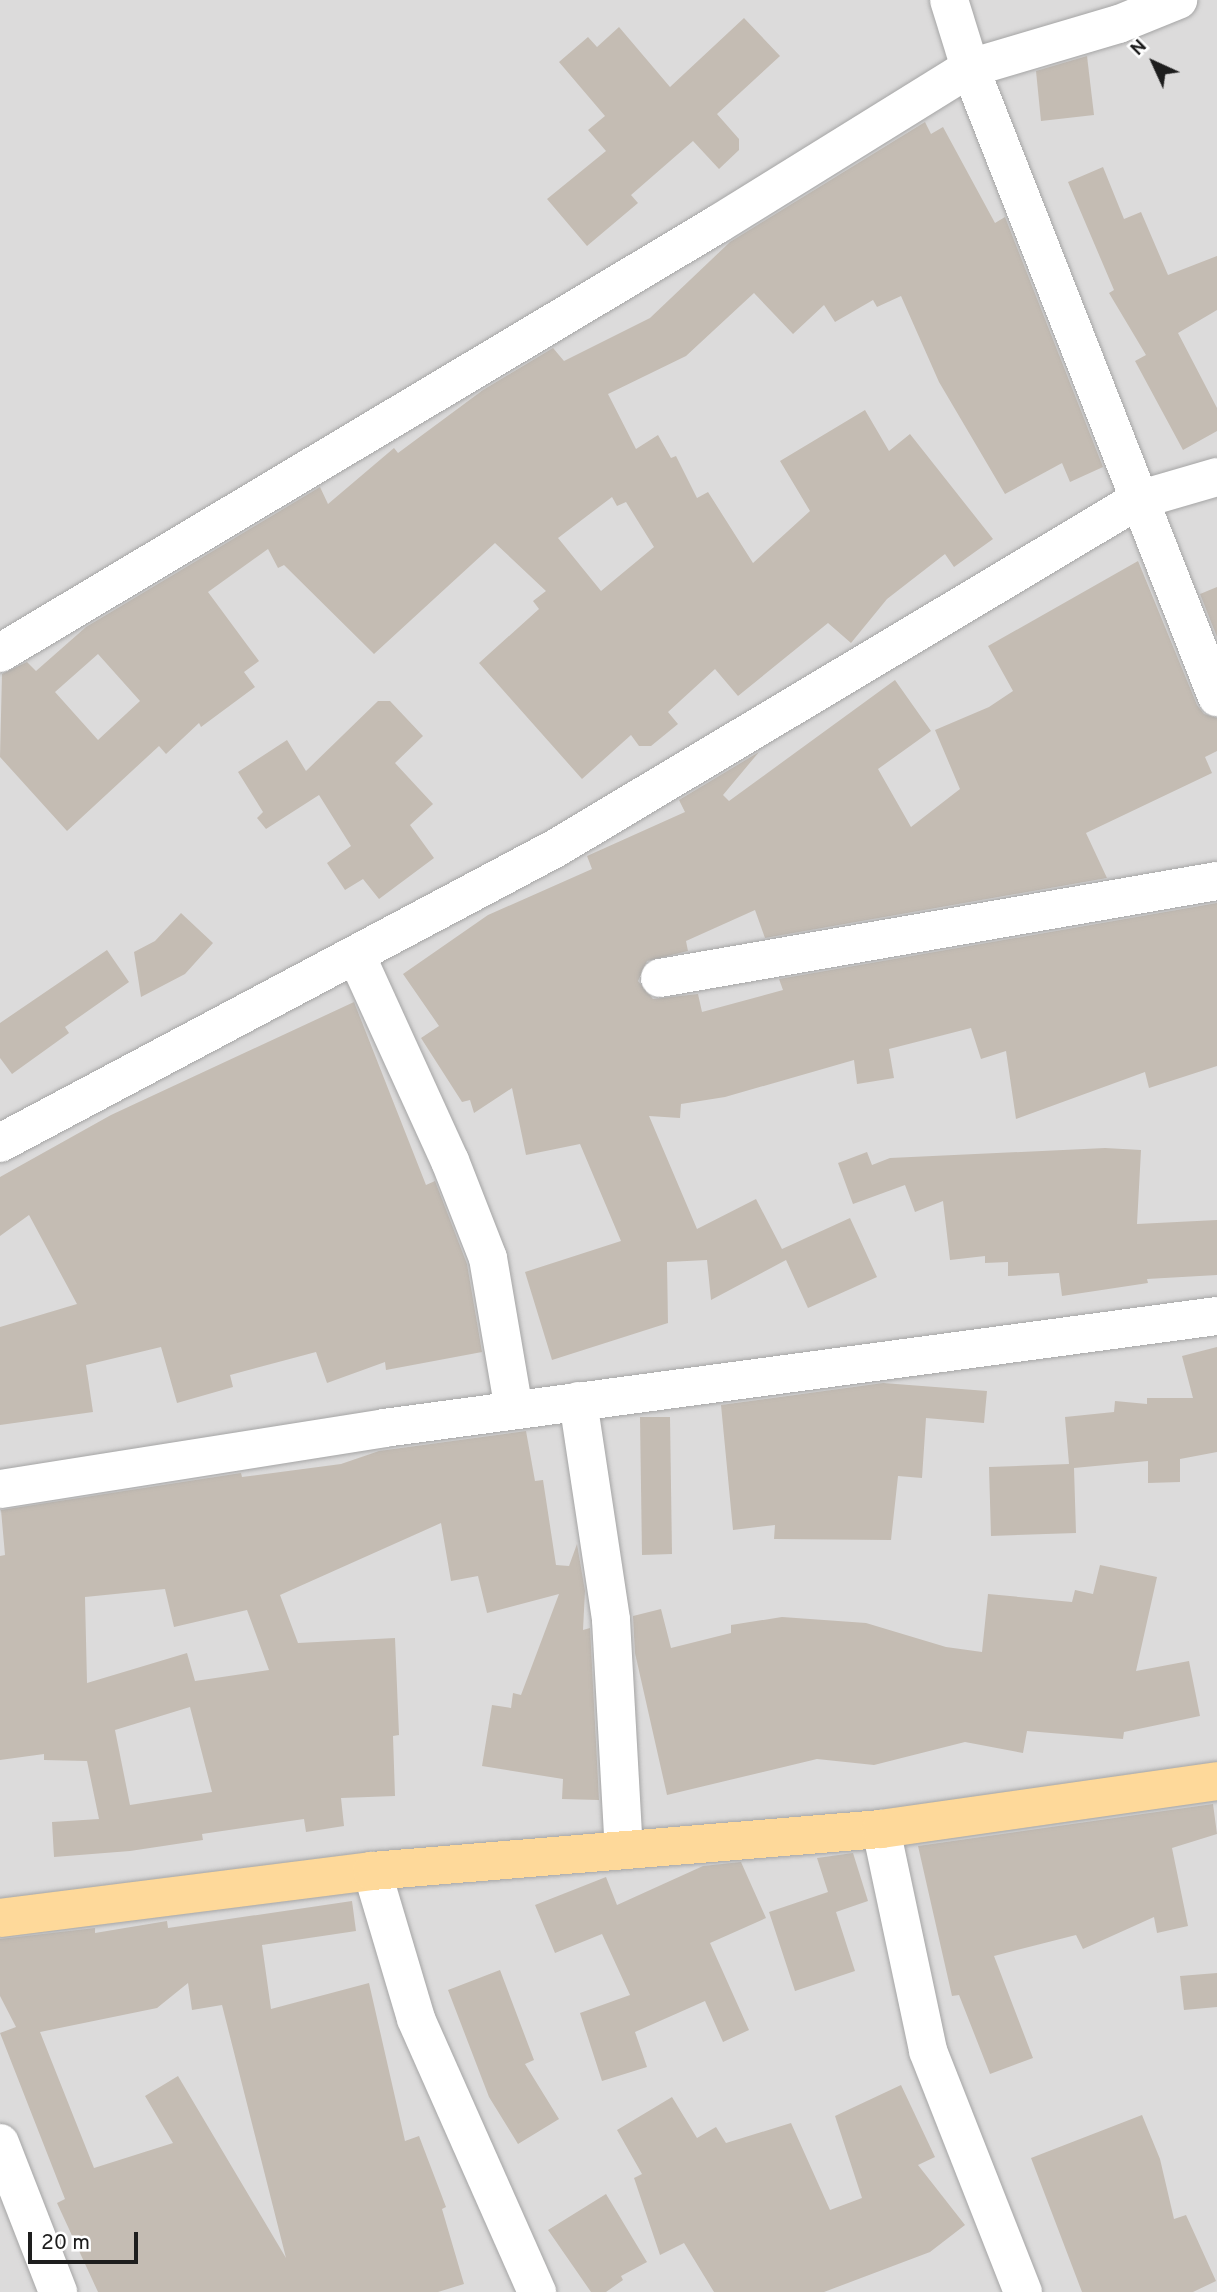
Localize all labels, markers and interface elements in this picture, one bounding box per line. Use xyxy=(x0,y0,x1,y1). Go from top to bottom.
north arrow xyxy=(1119,28,1189,98)
text: N xyxy=(1126,35,1152,61)
scale bar xyxy=(32,2218,142,2262)
text: 20 m xyxy=(41,2230,90,2257)

